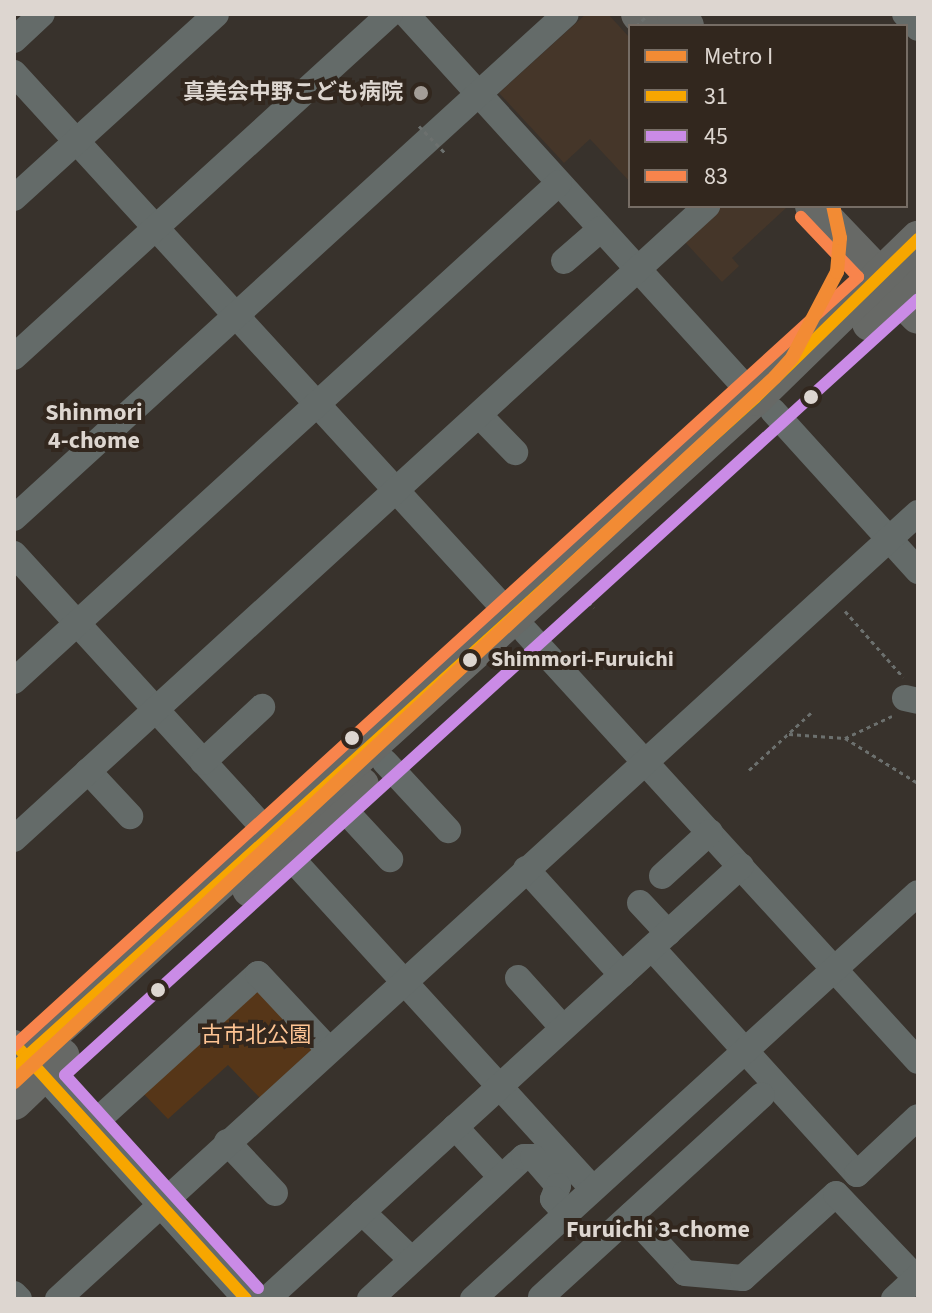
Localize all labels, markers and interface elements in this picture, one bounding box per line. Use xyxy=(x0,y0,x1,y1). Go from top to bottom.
legend xyxy=(628,24,908,208)
text: Metro I xyxy=(704,39,773,74)
text: 31 xyxy=(704,79,728,114)
place label: 真美会中野こども病院 xyxy=(183,80,403,106)
marker: 真美会中野こども病院 xyxy=(410,82,432,104)
text: 45 xyxy=(704,119,728,154)
text: 83 xyxy=(704,159,728,194)
unlabelled marker xyxy=(803,389,819,405)
district label: Shinmori 4-chome xyxy=(45,399,143,455)
marker: Shimmori-Furuichi xyxy=(456,646,484,674)
place label: Shimmori-Furuichi xyxy=(491,647,674,673)
unlabelled marker xyxy=(344,730,360,746)
unlabelled marker xyxy=(150,982,166,998)
park label: 古市北公園 xyxy=(201,1023,311,1049)
district label: Furuichi 3-chome xyxy=(566,1216,750,1244)

